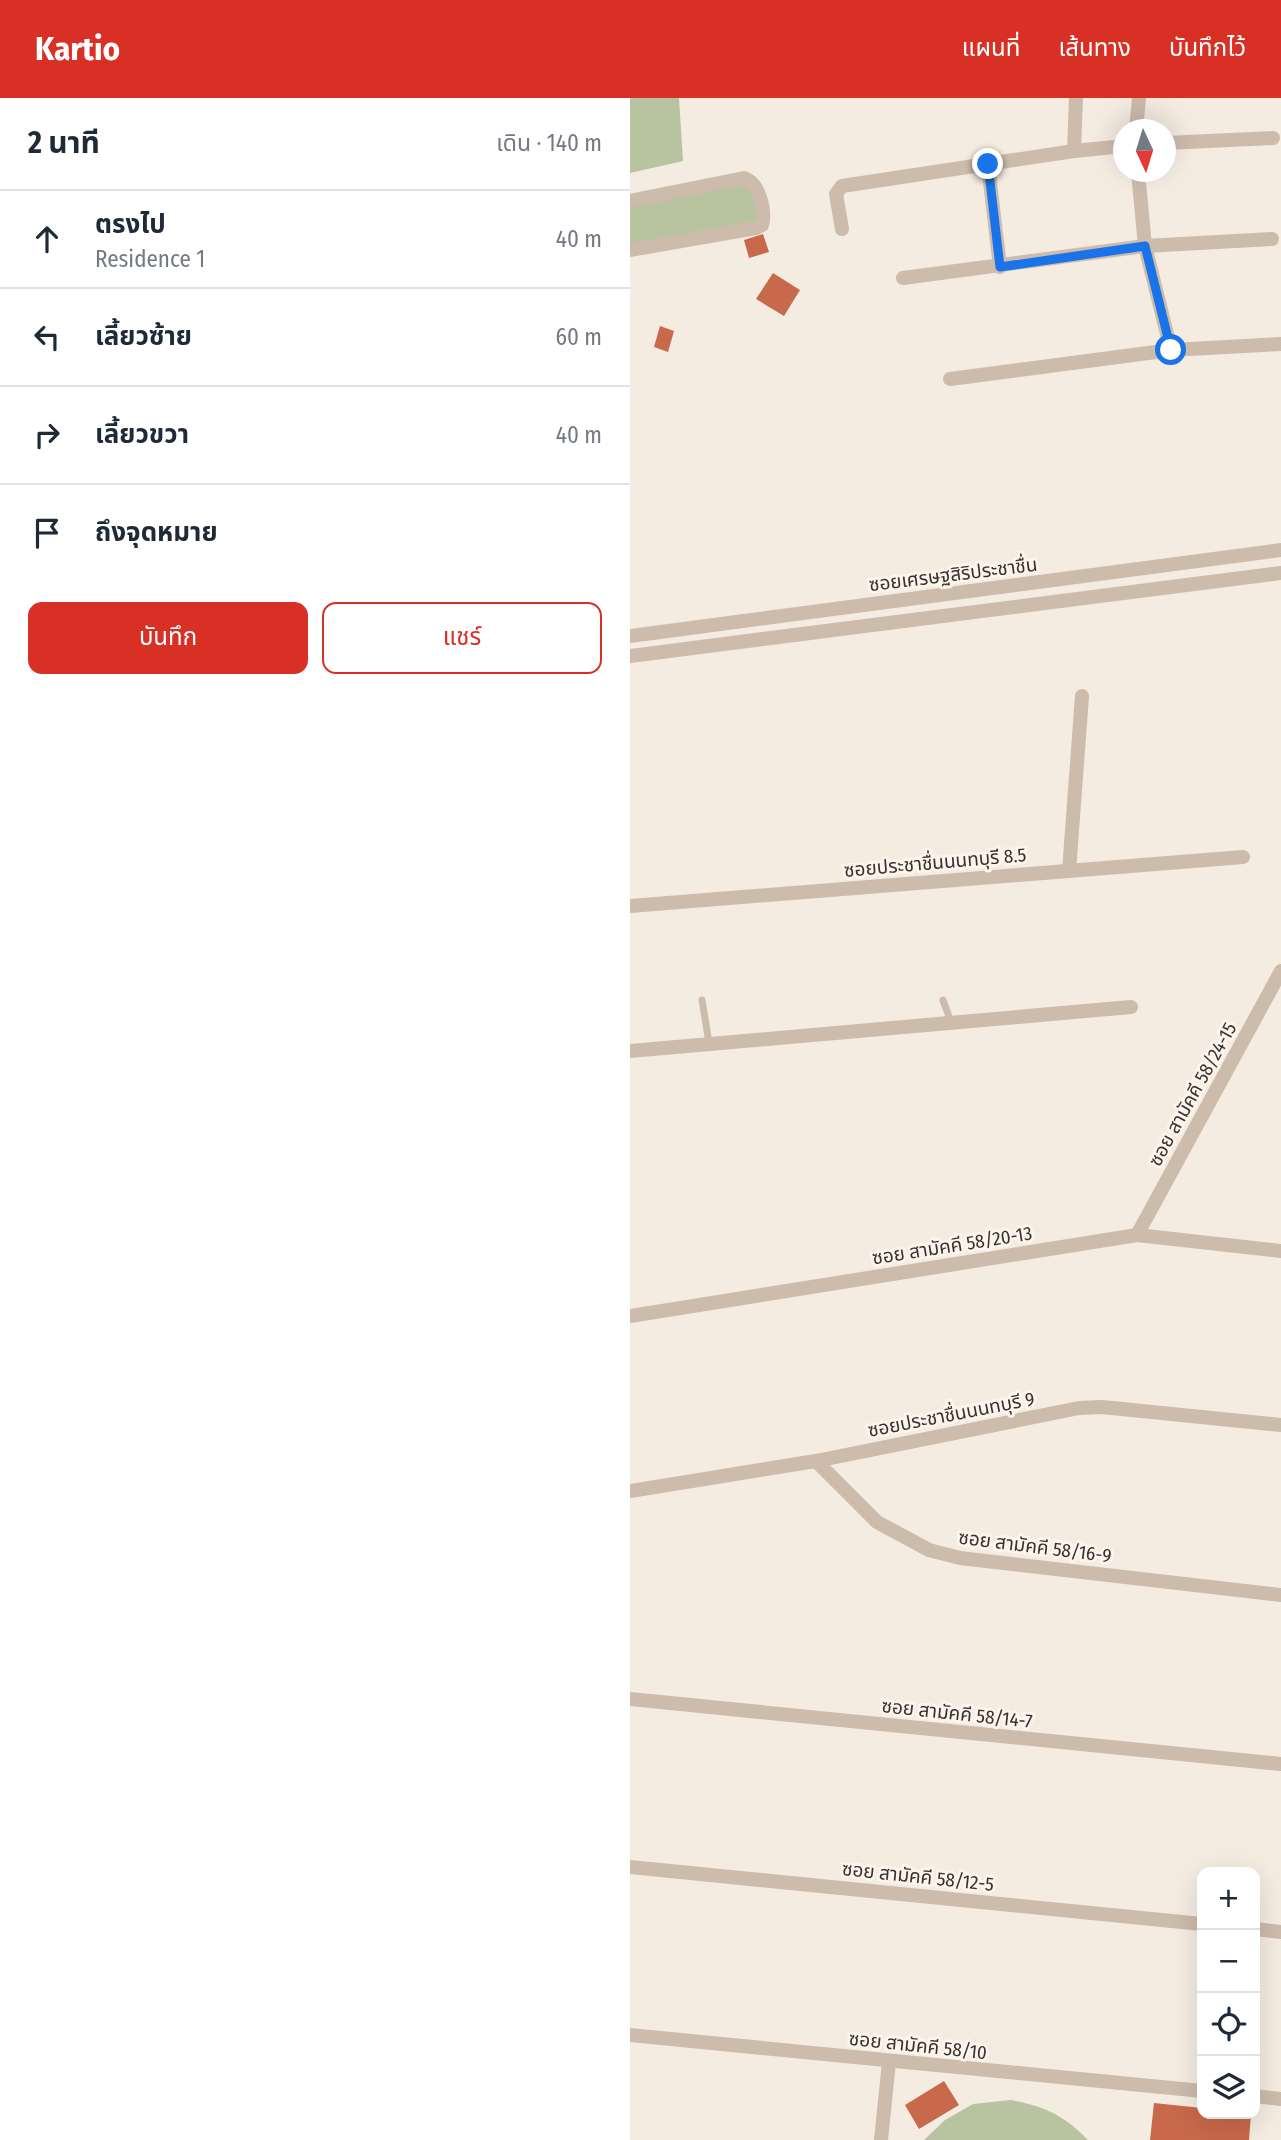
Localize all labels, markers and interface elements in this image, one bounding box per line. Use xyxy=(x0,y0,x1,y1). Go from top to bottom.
text: Kartio xyxy=(35,29,120,69)
text: แผนที่ xyxy=(962,34,1020,62)
text: เส้นทาง xyxy=(1058,34,1131,62)
text: บันทึกไว้ xyxy=(1169,34,1246,62)
north arrow xyxy=(1113,119,1176,182)
text: 2 นาที xyxy=(28,125,100,161)
text: เดิน · 140 m xyxy=(496,129,602,157)
route end xyxy=(972,148,1003,179)
text: ตรงไป xyxy=(95,209,166,240)
icon: ahead xyxy=(28,220,66,258)
text: 40 m xyxy=(556,225,602,253)
text: Residence 1 xyxy=(95,245,205,273)
icon: left xyxy=(28,318,66,356)
text: เลี้ยวซ้าย xyxy=(95,321,192,352)
text: 60 m xyxy=(556,323,602,351)
route start xyxy=(1155,334,1186,365)
icon: right xyxy=(28,416,66,454)
text: เลี้ยวขวา xyxy=(95,419,189,450)
text: 40 m xyxy=(556,421,602,449)
icon: arrive xyxy=(28,514,66,552)
text: ถึงจุดหมาย xyxy=(95,517,218,548)
street label: ซอยเศรษฐสิริประชาชื่น xyxy=(867,551,1039,596)
button: บันทึก xyxy=(28,602,308,674)
button: แชร์ xyxy=(322,602,602,674)
street label: ซอยประชาชื่นนนทบุรี 8.5 xyxy=(843,841,1027,882)
street label: ซอย สามัคคี 58/24-15 xyxy=(1143,1018,1241,1170)
street label: ซอย สามัคคี 58/20-13 xyxy=(870,1221,1034,1269)
street label: ซอยประชาชื่นนนทบุรี 9 xyxy=(865,1385,1036,1442)
street label: ซอย สามัคคี 58/16-9 xyxy=(957,1526,1113,1567)
street label: ซอย สามัคคี 58/14-7 xyxy=(880,1694,1034,1733)
street label: ซอย สามัคคี 58/12-5 xyxy=(841,1857,995,1896)
map controls xyxy=(1197,1867,1260,2119)
button: + xyxy=(1197,1867,1260,1930)
button: − xyxy=(1197,1930,1260,1993)
button: locate xyxy=(1197,1993,1260,2056)
street label: ซอย สามัคคี 58/10 xyxy=(848,2027,988,2064)
button: layers xyxy=(1197,2056,1260,2119)

